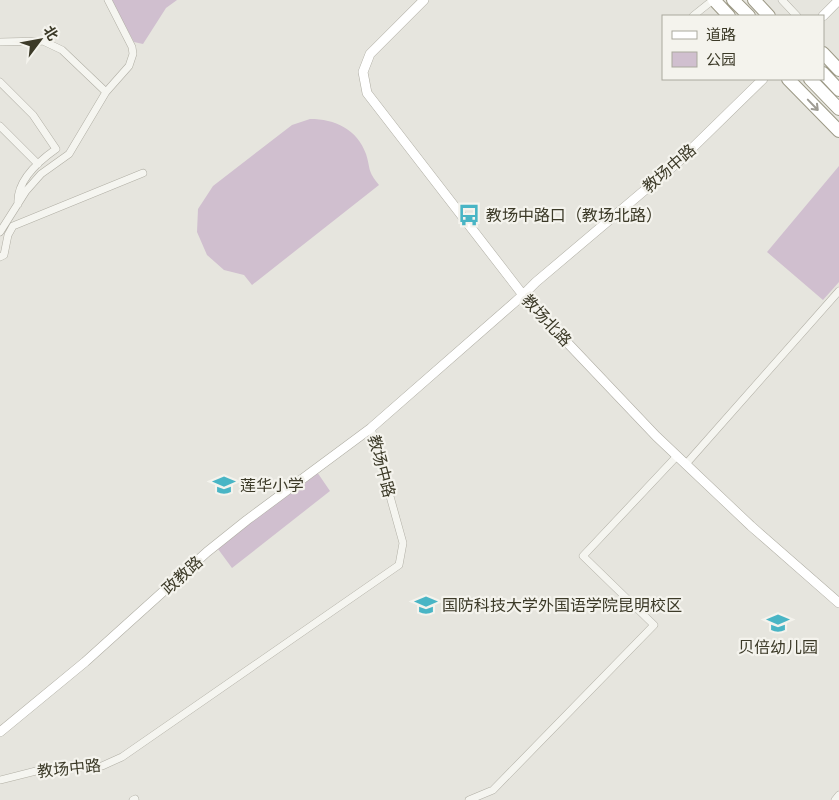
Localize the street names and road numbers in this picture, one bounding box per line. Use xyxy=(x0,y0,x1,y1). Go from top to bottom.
street label: 教场中路 xyxy=(638,139,700,197)
street label: 教场北路 xyxy=(517,289,577,351)
street label: 教场中路 xyxy=(363,432,401,500)
street label: 政教路 xyxy=(157,551,207,599)
street label: 教场中路 xyxy=(36,754,102,782)

